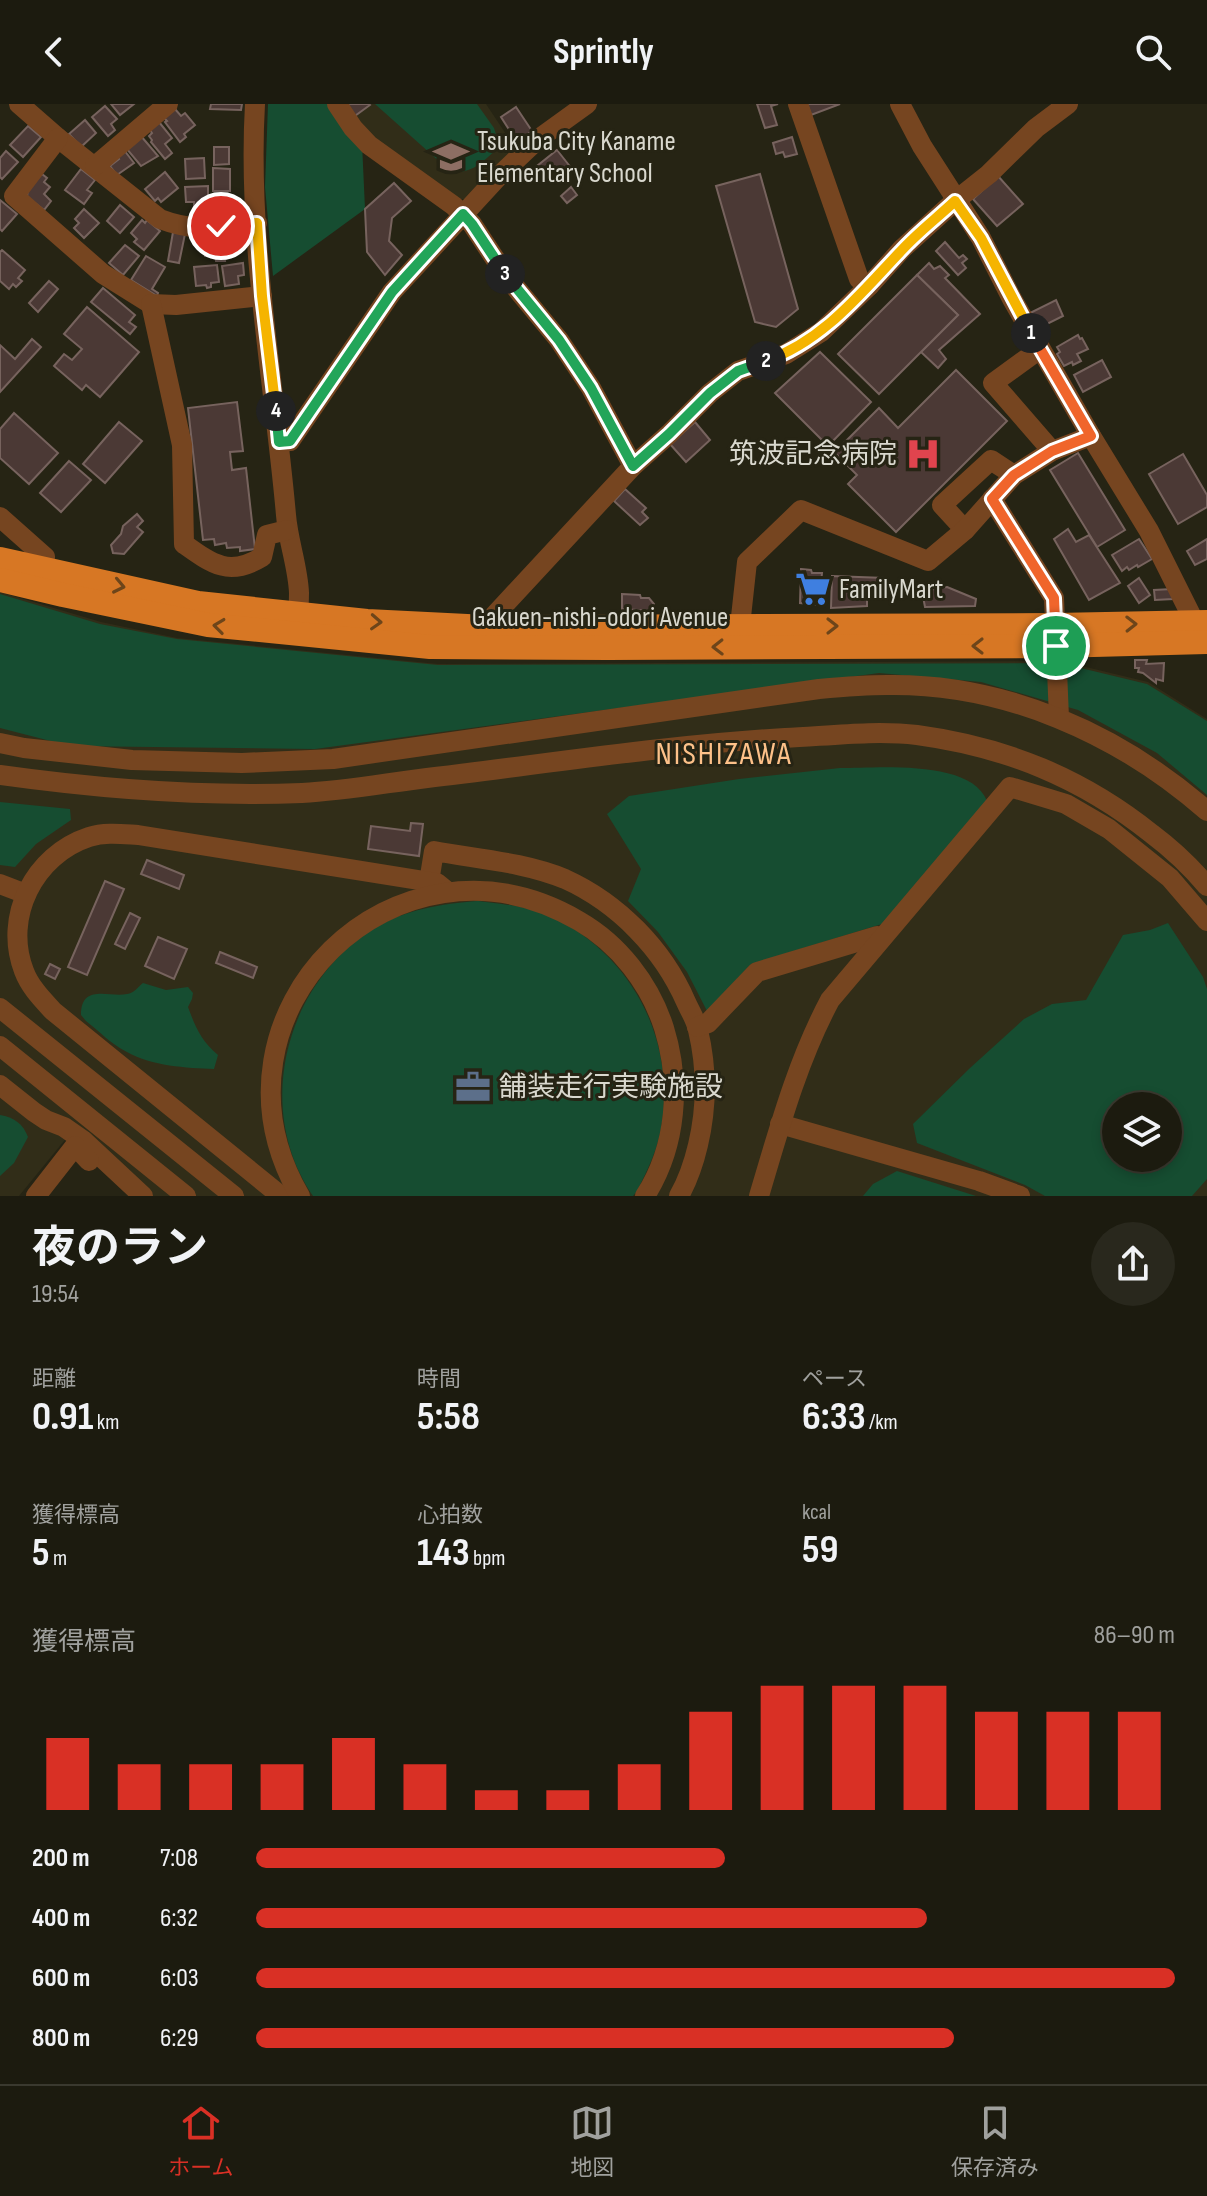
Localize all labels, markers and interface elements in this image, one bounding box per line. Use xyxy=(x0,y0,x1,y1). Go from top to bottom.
icon: back xyxy=(32,30,76,74)
icon: search xyxy=(1131,30,1175,74)
text: Sprintly xyxy=(553,31,654,74)
place label: Tsukuba City Kaname Elementary School xyxy=(477,125,676,190)
school or university icon: Tsukuba City Kaname Elementary School xyxy=(432,138,470,176)
pin xyxy=(187,192,255,260)
icon: check xyxy=(199,204,243,248)
pin: 3 xyxy=(485,254,525,294)
text: 3 xyxy=(500,260,510,287)
pin: 1 xyxy=(1011,313,1051,353)
text: 1 xyxy=(1027,319,1035,346)
pin: 2 xyxy=(746,341,786,381)
text: 2 xyxy=(761,347,771,374)
pin: 4 xyxy=(256,391,296,431)
text: 4 xyxy=(271,397,281,424)
hospital icon: 筑波記念病院 xyxy=(904,435,942,473)
place label: 筑波記念病院 xyxy=(729,438,897,471)
supermarket icon: FamilyMart xyxy=(794,570,832,608)
place label: FamilyMart xyxy=(839,573,943,606)
one-way arrow xyxy=(112,577,126,594)
street label: Gakuen-nishi-odori Avenue xyxy=(472,601,728,634)
pin xyxy=(1022,612,1090,680)
one-way arrow xyxy=(370,613,383,630)
one-way arrow xyxy=(1125,615,1138,633)
one-way arrow xyxy=(826,617,839,635)
one-way arrow xyxy=(212,618,225,635)
icon: arrive xyxy=(1034,624,1078,668)
one-way arrow xyxy=(971,637,984,655)
one-way arrow xyxy=(711,638,724,656)
district label: NISHIZAWA xyxy=(655,735,793,774)
office icon: 舗装走行実験施設 xyxy=(454,1068,492,1106)
place label: 舗装走行実験施設 xyxy=(499,1071,723,1104)
map controls xyxy=(1102,1092,1182,1172)
button: layers xyxy=(1102,1092,1182,1172)
text: 夜のラン xyxy=(32,1222,208,1275)
button: share xyxy=(1091,1222,1175,1306)
text: 19:54 xyxy=(32,1279,79,1310)
text: 距離 xyxy=(32,1366,76,1393)
text: 時間 xyxy=(417,1366,461,1393)
text: ペース xyxy=(802,1366,867,1393)
text: 0.91 xyxy=(32,1393,93,1441)
text: 5:58 xyxy=(417,1393,480,1441)
text: 6:33 xyxy=(802,1393,866,1441)
text: km xyxy=(93,1409,119,1436)
text: /km xyxy=(866,1409,898,1436)
text: kcal xyxy=(802,1499,831,1526)
text: 獲得標高 xyxy=(32,1502,120,1529)
text: 心拍数 xyxy=(417,1502,483,1529)
text: 59 xyxy=(802,1526,839,1574)
text: 5 xyxy=(32,1529,50,1577)
text: 143 xyxy=(417,1529,470,1577)
text: m xyxy=(50,1545,67,1572)
text: bpm xyxy=(470,1545,506,1572)
text: 86–90 m xyxy=(1094,1620,1175,1651)
text: 獲得標高 xyxy=(32,1627,136,1658)
text: 200 m xyxy=(32,1843,89,1874)
text: 7:08 xyxy=(160,1843,198,1874)
text: 400 m xyxy=(32,1903,90,1934)
text: 6:32 xyxy=(160,1903,198,1934)
text: 600 m xyxy=(32,1963,90,1994)
text: 6:03 xyxy=(160,1963,199,1994)
text: 800 m xyxy=(32,2023,90,2054)
text: 6:29 xyxy=(160,2023,199,2054)
tab: ホーム xyxy=(168,2101,234,2182)
tab: 地図 xyxy=(570,2101,614,2182)
tab: 保存済み xyxy=(951,2101,1039,2182)

